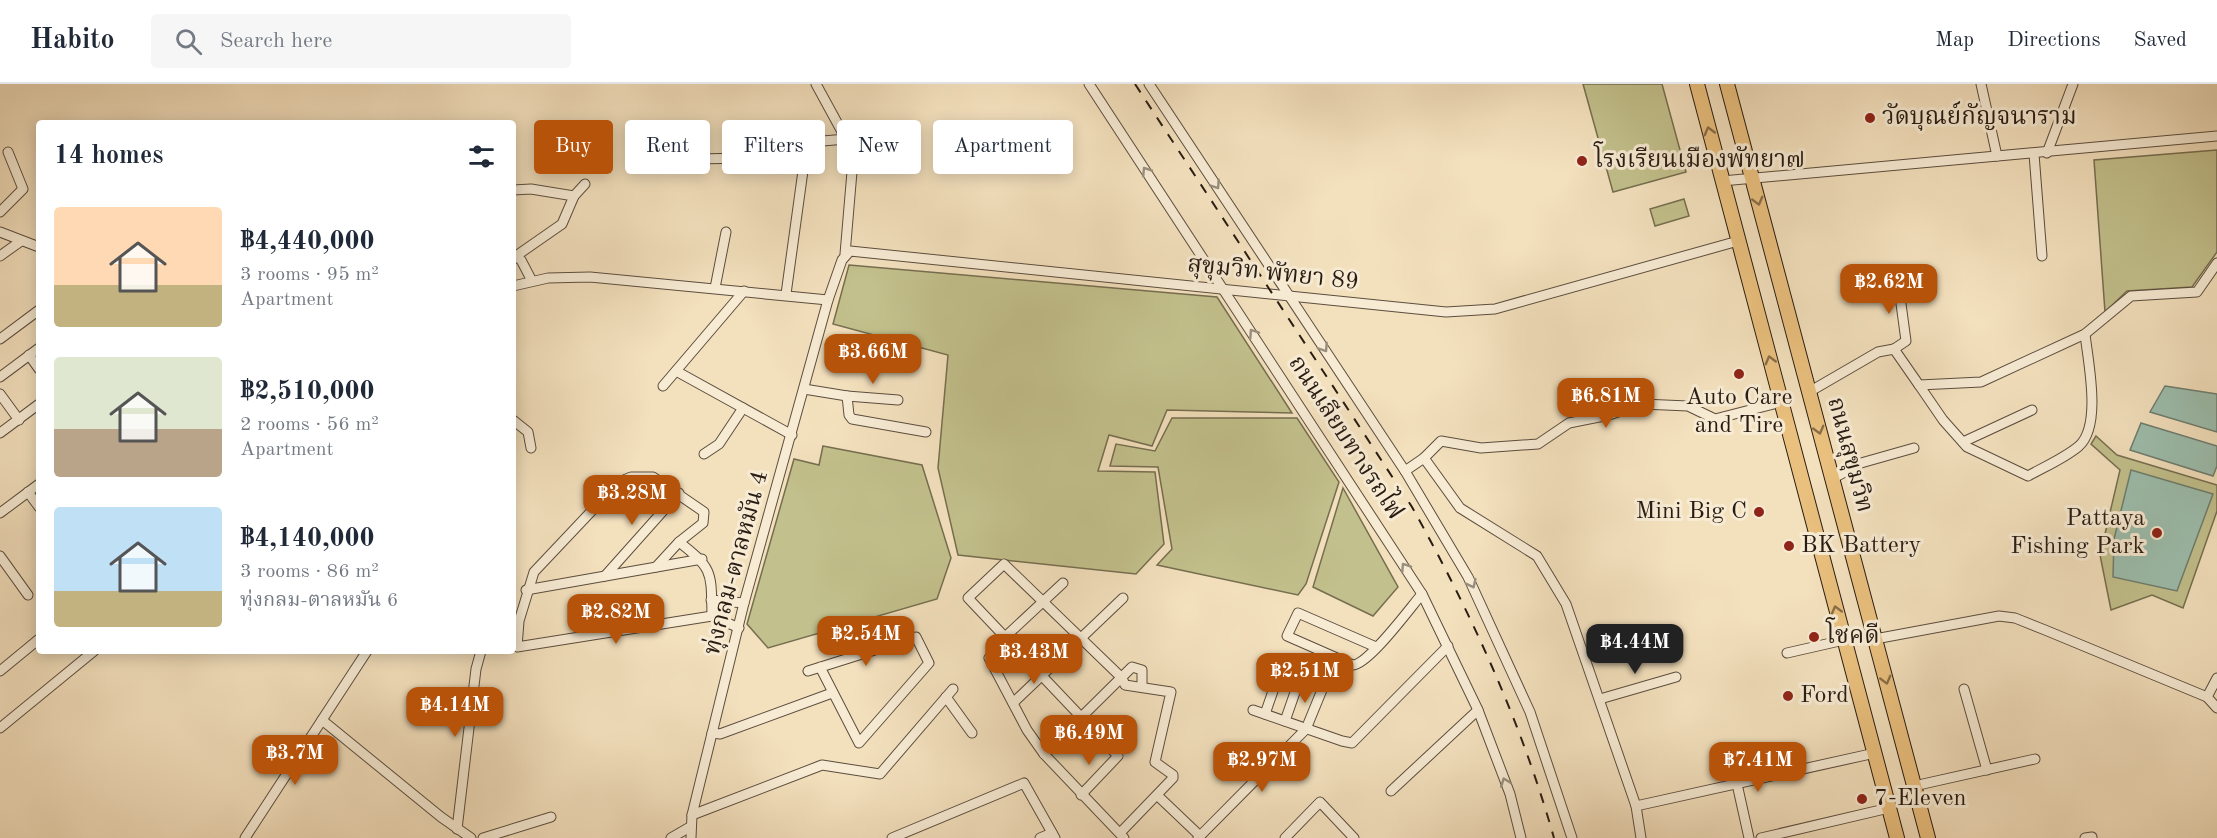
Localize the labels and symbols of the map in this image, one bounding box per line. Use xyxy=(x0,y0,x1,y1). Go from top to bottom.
place label: วัดบุณย์กัญจนาราม xyxy=(1882,100,2077,131)
marker: วัดบุณย์กัญจนาราม xyxy=(1863,111,1877,125)
one-way arrow xyxy=(1704,126,1717,136)
place label: โรงเรียนเมืองพัทยา๗ xyxy=(1593,141,1804,173)
marker: โรงเรียนเมืองพัทยา๗ xyxy=(1575,154,1589,168)
one-way arrow xyxy=(1142,166,1153,177)
one-way arrow xyxy=(1209,179,1220,190)
one-way arrow xyxy=(1751,196,1764,206)
street label: สุขุมวิท พัทยา 89 xyxy=(1186,250,1360,296)
pin: ฿2.62M xyxy=(1840,264,1938,315)
one-way arrow xyxy=(1249,329,1260,340)
pin: ฿3.66M xyxy=(824,334,922,385)
one-way arrow xyxy=(1317,341,1328,352)
street label: ถนนเลียบทางรถไฟ xyxy=(1283,348,1413,524)
one-way arrow xyxy=(1765,355,1777,366)
marker: Auto Care and Tire xyxy=(1732,367,1746,381)
pin: ฿6.81M xyxy=(1557,378,1655,429)
place label: Auto Care and Tire xyxy=(1686,386,1793,438)
street label: ถนนสุขุมวิท xyxy=(1821,394,1878,516)
one-way arrow xyxy=(1812,425,1825,435)
street label: ทุ่งกลม-ตาลหมัน 4 xyxy=(697,467,774,658)
pin: ฿3.28M xyxy=(583,475,681,526)
place label: Mini Big C xyxy=(1635,500,1747,524)
marker: Mini Big C xyxy=(1752,505,1766,519)
place label: Pattaya Fishing Park xyxy=(2010,507,2145,559)
marker: Pattaya Fishing Park xyxy=(2150,526,2164,540)
place label: BK Battery xyxy=(1801,534,1922,558)
marker: BK Battery xyxy=(1782,539,1796,553)
one-way arrow xyxy=(1401,563,1413,573)
one-way arrow xyxy=(1464,578,1476,589)
pin: ฿2.82M xyxy=(567,594,665,645)
one-way arrow xyxy=(1831,605,1844,615)
pin: ฿2.54M xyxy=(817,616,915,667)
place label: โชคดี xyxy=(1825,617,1880,649)
pin: ฿4.44M xyxy=(1586,624,1684,675)
marker: โชคดี xyxy=(1807,630,1821,644)
pin: ฿3.43M xyxy=(985,634,1083,685)
pin: ฿2.51M xyxy=(1256,653,1354,704)
one-way arrow xyxy=(1878,675,1891,685)
place label: Ford xyxy=(1800,684,1849,708)
pin: ฿4.14M xyxy=(406,687,504,738)
marker: Ford xyxy=(1781,689,1795,703)
pin: ฿6.49M xyxy=(1040,715,1138,766)
pin: ฿3.7M xyxy=(253,735,337,786)
pin: ฿2.97M xyxy=(1213,742,1311,793)
pin: ฿7.41M xyxy=(1709,742,1807,793)
one-way arrow xyxy=(1500,777,1512,788)
place label: 7-Eleven xyxy=(1874,787,1966,811)
marker: 7-Eleven xyxy=(1855,792,1869,806)

